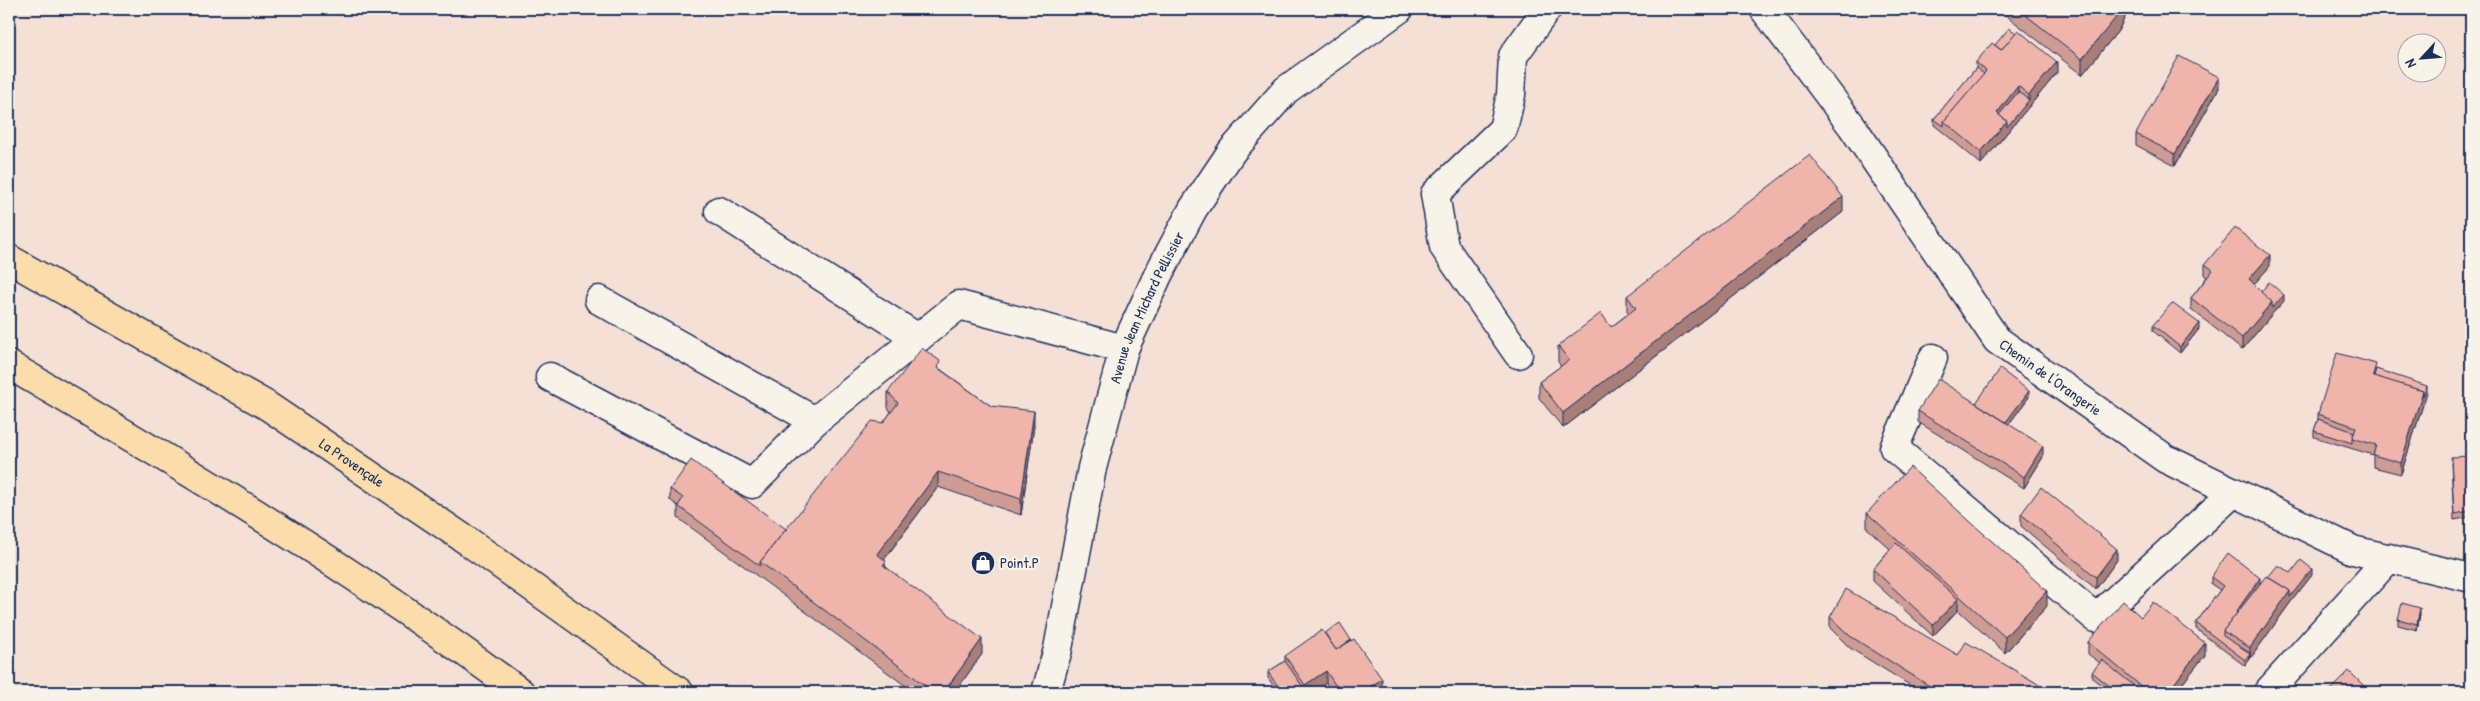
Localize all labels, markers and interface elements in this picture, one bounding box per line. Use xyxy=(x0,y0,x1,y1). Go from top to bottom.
north arrow xyxy=(2398,32,2448,82)
text: N xyxy=(2399,56,2420,71)
street label: Avenue Jean Michard Pellissier xyxy=(1104,227,1189,386)
street label: Chemin de l'Orangerie xyxy=(1995,334,2106,420)
street label: La Provençale xyxy=(315,433,389,492)
shop icon: Point.P xyxy=(970,550,996,576)
place label: Point.P xyxy=(1000,552,1039,573)

